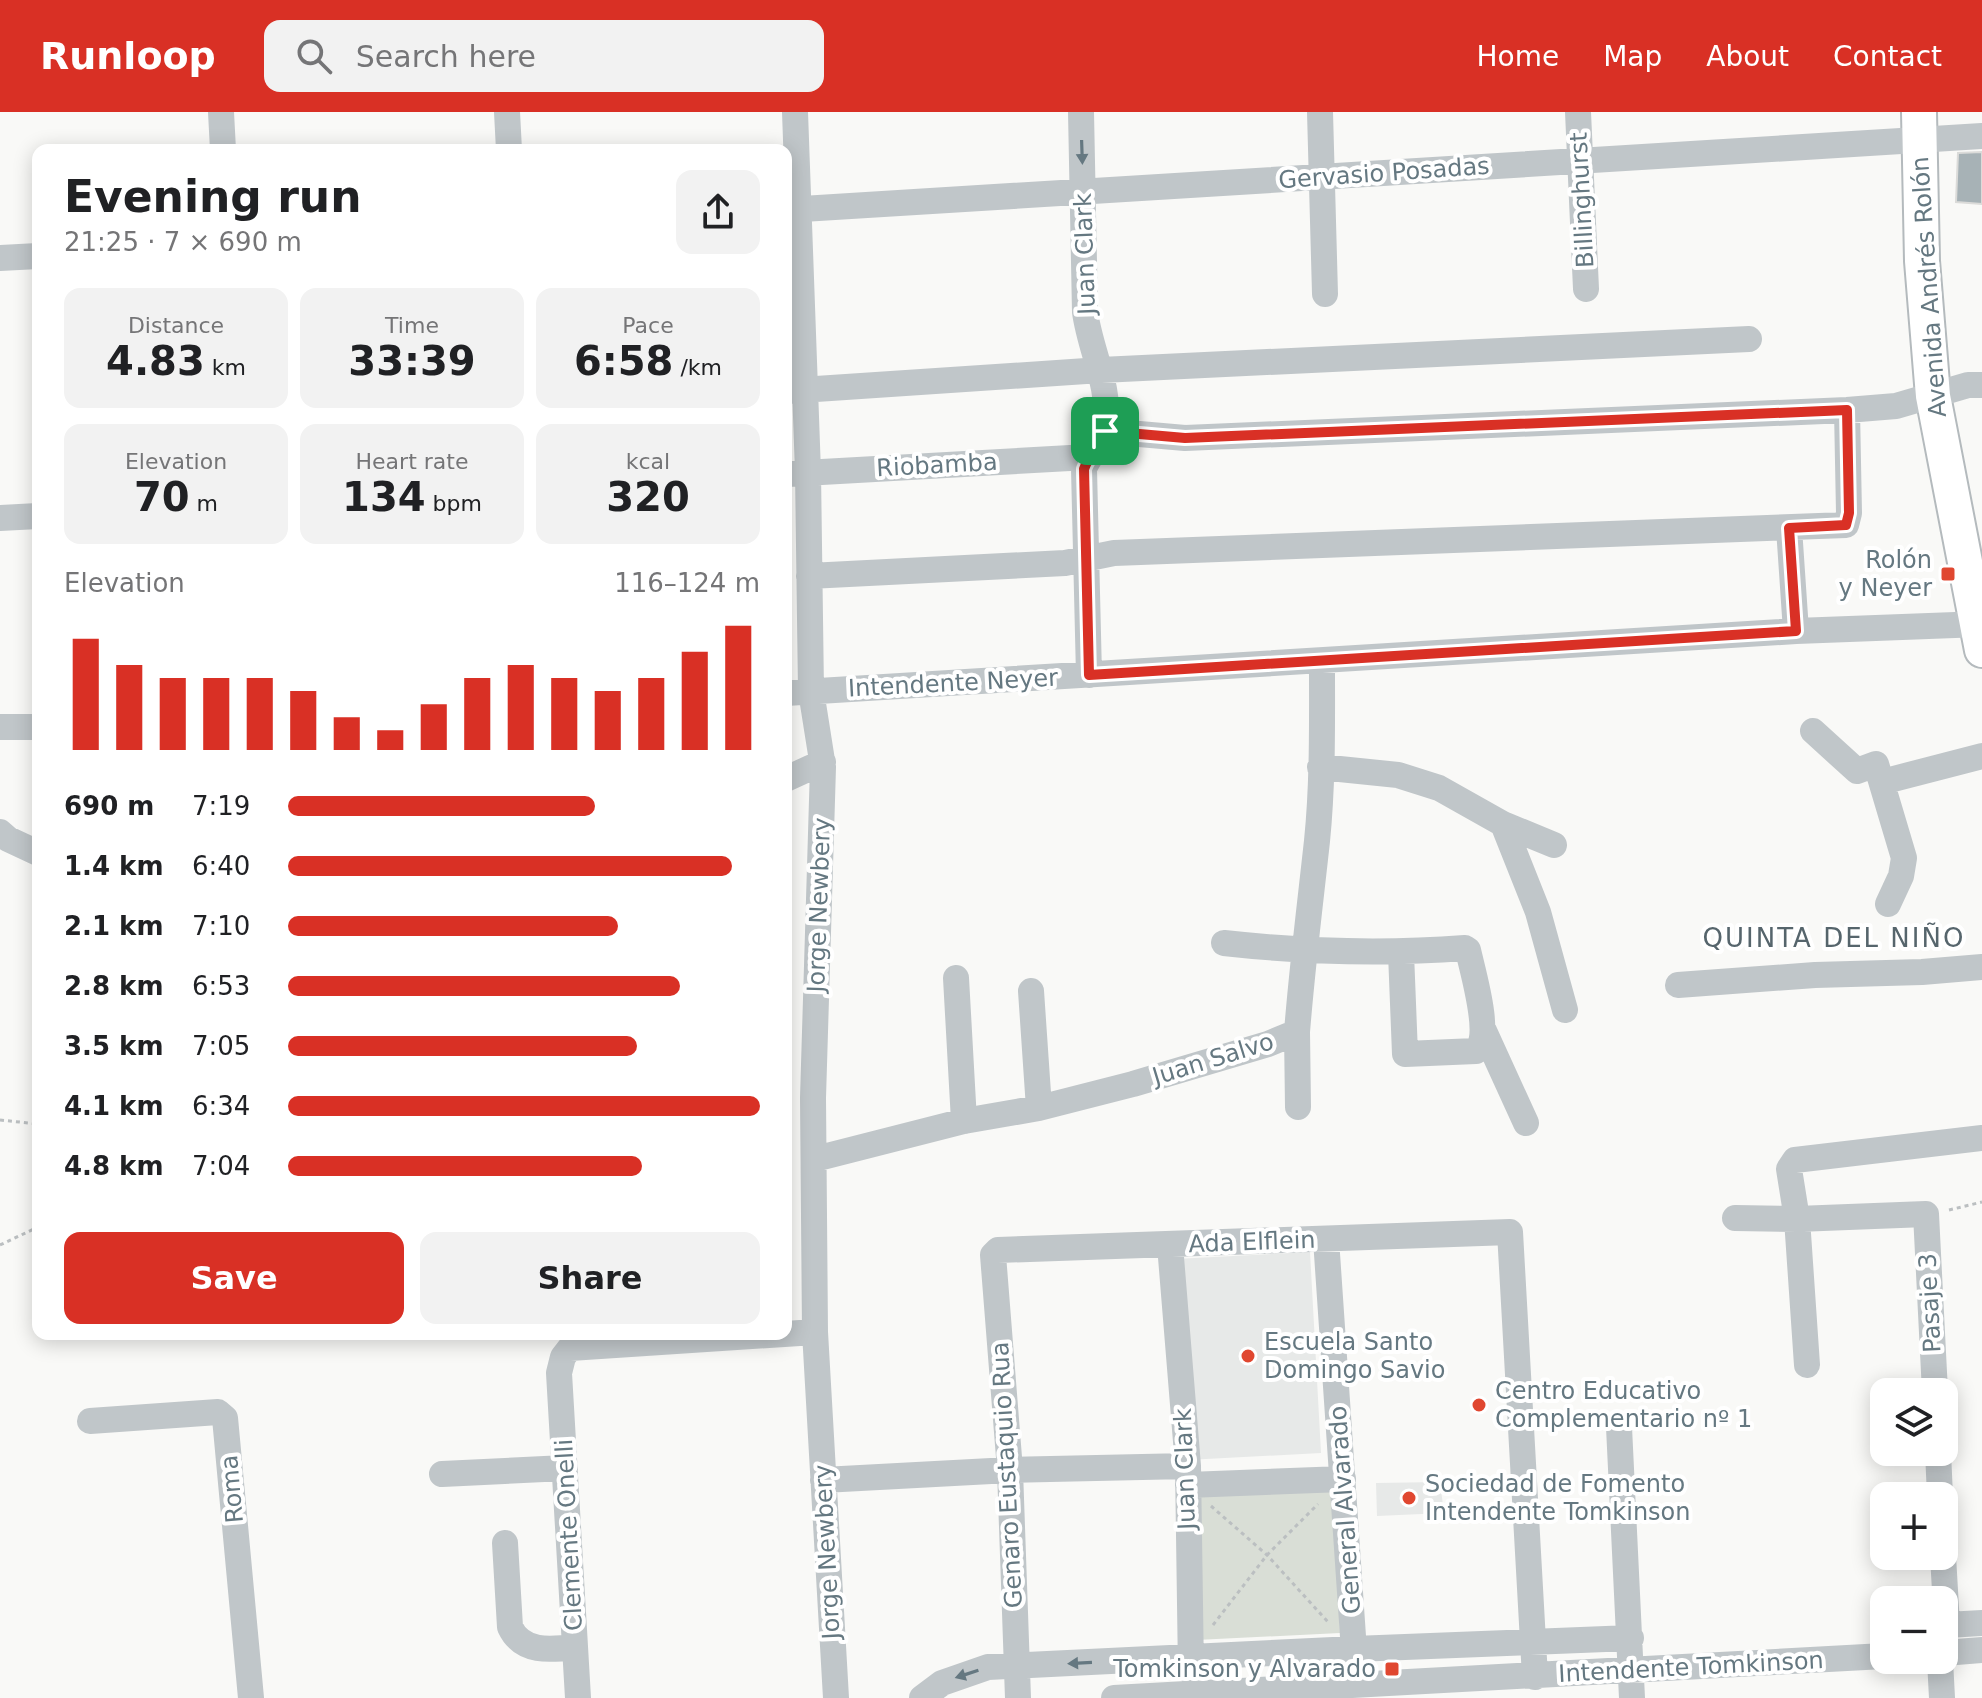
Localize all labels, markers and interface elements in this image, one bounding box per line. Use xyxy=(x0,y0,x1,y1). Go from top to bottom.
search box xyxy=(264,20,824,92)
text: Runloop xyxy=(40,34,216,78)
icon: search xyxy=(292,34,336,78)
text: Search here xyxy=(356,39,536,74)
text: Home xyxy=(1476,40,1559,73)
text: Map xyxy=(1603,40,1662,73)
text: About xyxy=(1706,40,1789,73)
text: Contact xyxy=(1833,40,1942,73)
street label: Billinghurst xyxy=(1564,131,1600,269)
one-way arrow xyxy=(1076,140,1088,165)
street label: Gervasio Posadas xyxy=(1277,152,1491,194)
street label: Avenida Andrés Rolón xyxy=(1906,156,1952,418)
button: share xyxy=(676,170,760,254)
text: Evening run xyxy=(64,171,361,222)
street label: Juan Clark xyxy=(1069,193,1101,317)
text: 21:25 · 7 × 690 m xyxy=(64,227,302,257)
text: Distance xyxy=(128,313,224,338)
text: Time xyxy=(385,313,439,338)
text: Pace xyxy=(622,313,674,338)
text: 4.83 xyxy=(106,338,205,384)
text: 33:39 xyxy=(348,338,476,384)
text: 6:58 xyxy=(574,338,673,384)
text: km xyxy=(205,355,246,380)
text: /km xyxy=(673,355,722,380)
pin xyxy=(1071,397,1139,465)
icon: arrive xyxy=(1083,409,1127,453)
street label: Riobamba xyxy=(876,448,998,482)
text: Elevation xyxy=(125,449,227,474)
text: Heart rate xyxy=(356,449,468,474)
text: kcal xyxy=(626,449,670,474)
text: 70 xyxy=(134,474,190,520)
text: 134 xyxy=(342,474,426,520)
text: 320 xyxy=(606,474,690,520)
text: m xyxy=(190,491,218,516)
text: bpm xyxy=(426,491,482,516)
place label: Rolón y Neyer xyxy=(1839,546,1932,602)
marker: Rolón y Neyer xyxy=(1939,565,1957,583)
text: Elevation xyxy=(64,568,185,598)
text: 116–124 m xyxy=(614,568,760,598)
street label: Intendente Neyer xyxy=(847,664,1059,702)
text: 690 m xyxy=(64,791,154,821)
text: 7:19 xyxy=(192,791,250,821)
street label: Jorge Newbery xyxy=(802,817,836,995)
text: 1.4 km xyxy=(64,851,164,881)
text: 6:40 xyxy=(192,851,250,881)
text: 2.1 km xyxy=(64,911,164,941)
text: 7:10 xyxy=(192,911,250,941)
district label: QUINTA DEL NIÑO xyxy=(1703,922,1965,953)
text: 2.8 km xyxy=(64,971,164,1001)
text: 6:53 xyxy=(192,971,250,1001)
street label: Juan Salvo xyxy=(1147,1027,1277,1091)
text: 3.5 km xyxy=(64,1031,164,1061)
text: 7:05 xyxy=(192,1031,250,1061)
text: 4.1 km xyxy=(64,1091,164,1121)
text: 6:34 xyxy=(192,1091,250,1121)
text: 4.8 km xyxy=(64,1151,164,1181)
text: 7:04 xyxy=(192,1151,250,1181)
street label: Ada Elflein xyxy=(1188,1226,1316,1258)
button: Save xyxy=(64,1232,404,1324)
button: Share xyxy=(420,1232,760,1324)
street label: Pasaje 3 xyxy=(1913,1253,1947,1353)
place label: Escuela Santo Domingo Savio xyxy=(1264,1328,1445,1384)
street label: Genaro Eustaquio Rua xyxy=(986,1341,1028,1609)
marker: Escuela Santo Domingo Savio xyxy=(1239,1347,1257,1365)
place label: Centro Educativo Complementario nº 1 xyxy=(1495,1377,1752,1433)
map controls xyxy=(1870,1378,1958,1674)
button: layers xyxy=(1870,1378,1958,1466)
marker: Centro Educativo Complementario nº 1 xyxy=(1470,1396,1488,1414)
street label: General Alvarado xyxy=(1324,1405,1366,1615)
street label: Juan Clark xyxy=(1169,1408,1201,1532)
street label: Clemente Onelli xyxy=(550,1438,588,1632)
street label: Roma xyxy=(215,1454,249,1524)
street label: Jorge Newbery xyxy=(808,1464,846,1642)
place label: Sociedad de Fomento Intendente Tomkinson xyxy=(1425,1470,1691,1526)
button: + xyxy=(1870,1482,1958,1570)
marker: Sociedad de Fomento Intendente Tomkinson xyxy=(1400,1489,1418,1507)
button: − xyxy=(1870,1586,1958,1674)
street label: Intendente Tomkinson xyxy=(1558,1646,1824,1688)
place label: Tomkinson y Alvarado xyxy=(1112,1655,1376,1683)
one-way arrow xyxy=(1067,1656,1092,1669)
marker: Tomkinson y Alvarado xyxy=(1383,1660,1401,1678)
one-way arrow xyxy=(955,1668,979,1681)

